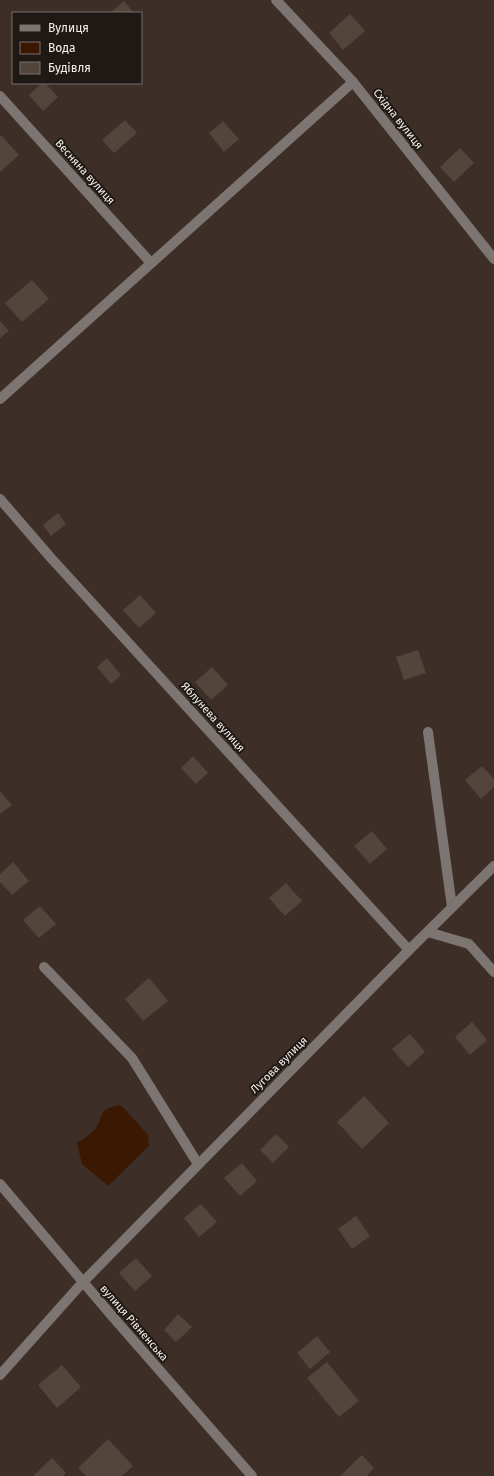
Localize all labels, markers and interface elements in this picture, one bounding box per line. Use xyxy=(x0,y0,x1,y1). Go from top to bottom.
legend xyxy=(12,12,142,84)
text: Вулиця xyxy=(48,21,89,35)
text: Вода xyxy=(48,41,75,55)
text: Будівля xyxy=(48,61,91,75)
street label: Східна вулиця xyxy=(370,86,426,152)
street label: Весняна вулиця xyxy=(52,137,118,207)
street label: Яблунева вулиця xyxy=(178,680,248,754)
street label: Лугова вулиця xyxy=(248,1034,310,1096)
street label: вулиця Рівненська xyxy=(97,1282,171,1364)

